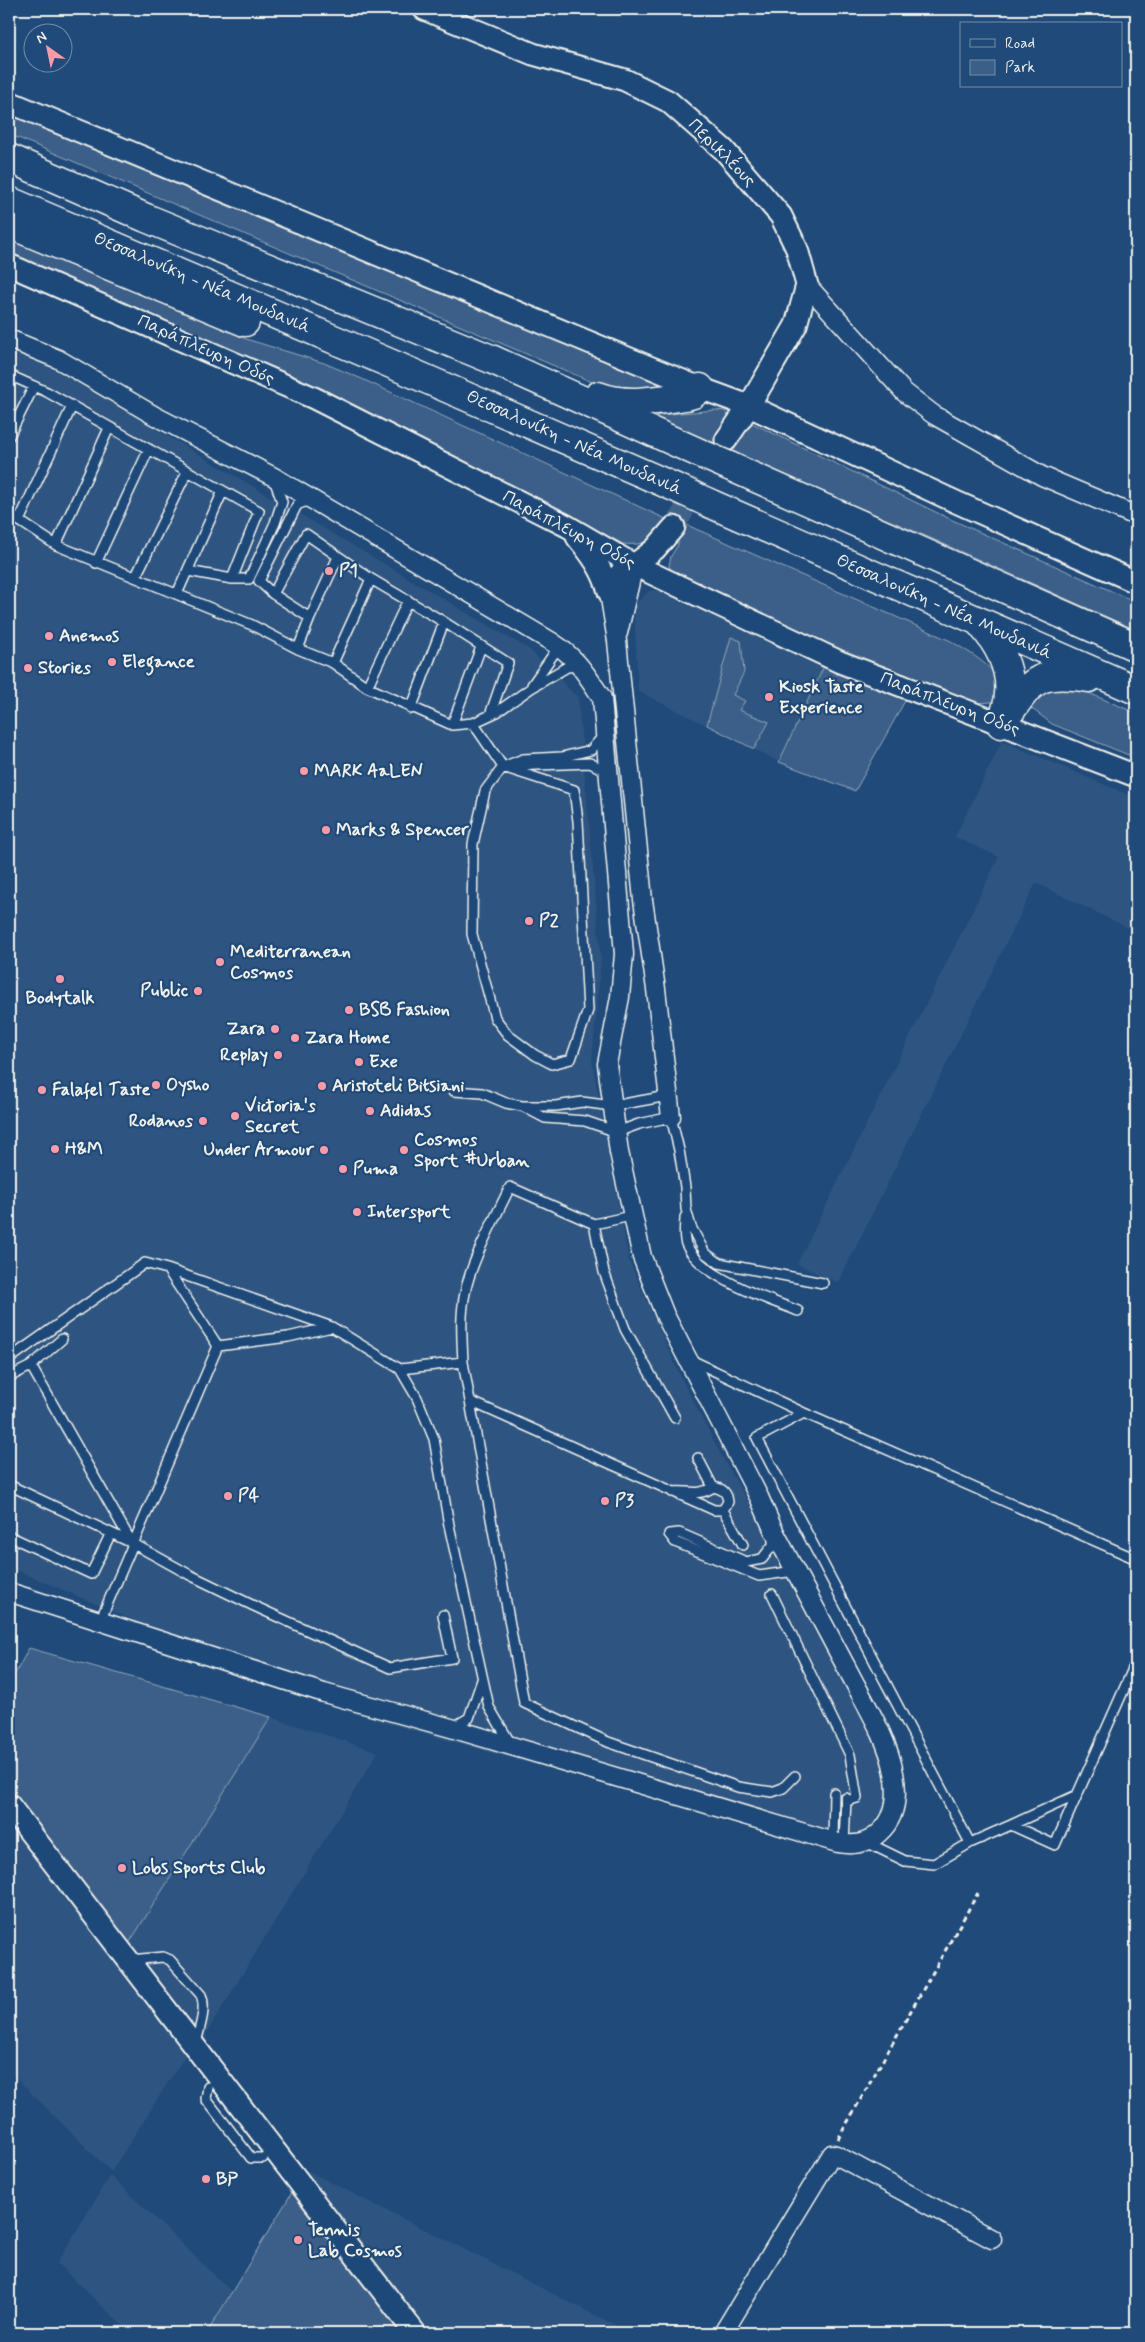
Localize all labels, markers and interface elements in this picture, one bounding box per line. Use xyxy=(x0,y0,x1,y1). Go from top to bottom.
north arrow xyxy=(22,22,72,72)
legend xyxy=(960,22,1122,88)
text: N xyxy=(33,28,50,48)
text: Road xyxy=(1005,34,1035,54)
text: Park xyxy=(1005,58,1035,78)
street label: Περικλέους xyxy=(683,113,762,192)
street label: Θεσσαλονίκη - Νέα Μουδανιά xyxy=(90,225,315,340)
street label: Παράπλευρη Οδός xyxy=(134,309,278,391)
street label: Θεσσαλονίκη - Νέα Μουδανιά xyxy=(462,384,686,501)
street label: Παράπλευρη Οδός xyxy=(498,485,640,575)
street label: Θεσσαλονίκη - Νέα Μουδανιά xyxy=(832,548,1056,665)
place label: P1 xyxy=(339,559,358,583)
marker: P1 xyxy=(323,565,335,577)
place label: Anemos xyxy=(59,624,119,648)
marker: Anemos xyxy=(43,630,55,642)
place label: Elegance xyxy=(122,650,195,676)
place label: Stories xyxy=(38,656,91,680)
marker: Elegance xyxy=(106,656,118,668)
marker: Stories xyxy=(22,662,34,674)
street label: Παράπλευρη Οδός xyxy=(877,666,1023,742)
place label: Kiosk Taste Experience xyxy=(779,675,863,720)
marker: Kiosk Taste Experience xyxy=(763,691,775,703)
place label: MARK AaLEN xyxy=(314,759,423,783)
marker: MARK AaLEN xyxy=(298,765,310,777)
place label: Marks & Spencer xyxy=(336,818,469,842)
marker: Marks & Spencer xyxy=(320,824,332,836)
place label: P2 xyxy=(539,909,559,933)
marker: P2 xyxy=(523,915,535,927)
place label: Mediterranean Cosmos xyxy=(230,940,351,985)
marker: Mediterranean Cosmos xyxy=(214,956,226,968)
marker: Bodytalk xyxy=(54,973,66,985)
place label: Public xyxy=(140,979,189,1003)
marker: Public xyxy=(192,985,204,997)
place label: Bodytalk xyxy=(26,986,94,1010)
place label: BSB Fashion xyxy=(359,998,450,1022)
marker: BSB Fashion xyxy=(343,1004,355,1016)
place label: Zara xyxy=(226,1017,265,1041)
marker: Zara xyxy=(269,1023,281,1035)
place label: Zara Home xyxy=(305,1026,390,1050)
marker: Zara Home xyxy=(289,1032,301,1044)
place label: Replay xyxy=(220,1043,268,1067)
marker: Replay xyxy=(272,1049,284,1061)
place label: Exe xyxy=(369,1050,398,1074)
marker: Exe xyxy=(353,1056,365,1068)
place label: Oysho xyxy=(166,1073,210,1097)
place label: Aristoteli Bitsiani xyxy=(332,1074,464,1098)
place label: Falafel Taste xyxy=(52,1078,151,1102)
marker: Oysho xyxy=(150,1079,162,1091)
marker: Aristoteli Bitsiani xyxy=(316,1080,328,1092)
marker: Falafel Taste xyxy=(36,1084,48,1096)
place label: Victoria's Secret xyxy=(245,1094,316,1139)
place label: Adidas xyxy=(380,1099,431,1123)
marker: Adidas xyxy=(364,1105,376,1117)
place label: Rodanos xyxy=(129,1109,193,1133)
marker: Victoria's Secret xyxy=(229,1110,241,1122)
marker: Rodanos xyxy=(197,1115,209,1127)
place label: Cosmos Sport #Urban xyxy=(414,1128,530,1173)
place label: H&M xyxy=(65,1137,103,1161)
place label: Under Armour xyxy=(203,1138,315,1162)
marker: H&M xyxy=(49,1143,61,1155)
marker: Under Armour xyxy=(318,1144,330,1156)
marker: Cosmos Sport #Urban xyxy=(398,1144,410,1156)
place label: Puma xyxy=(353,1157,398,1181)
marker: Puma xyxy=(337,1163,349,1175)
place label: Intersport xyxy=(367,1200,451,1224)
marker: Intersport xyxy=(351,1206,363,1218)
place label: P4 xyxy=(238,1484,260,1508)
place label: P3 xyxy=(615,1489,635,1513)
marker: P4 xyxy=(222,1490,234,1502)
marker: P3 xyxy=(599,1495,611,1507)
place label: Lobs Sports Club xyxy=(132,1856,266,1880)
marker: Lobs Sports Club xyxy=(116,1862,128,1874)
place label: BP xyxy=(216,2167,238,2191)
marker: BP xyxy=(200,2173,212,2185)
place label: Tennis Lab Cosmos xyxy=(308,2218,402,2263)
marker: Tennis Lab Cosmos xyxy=(292,2234,304,2246)

